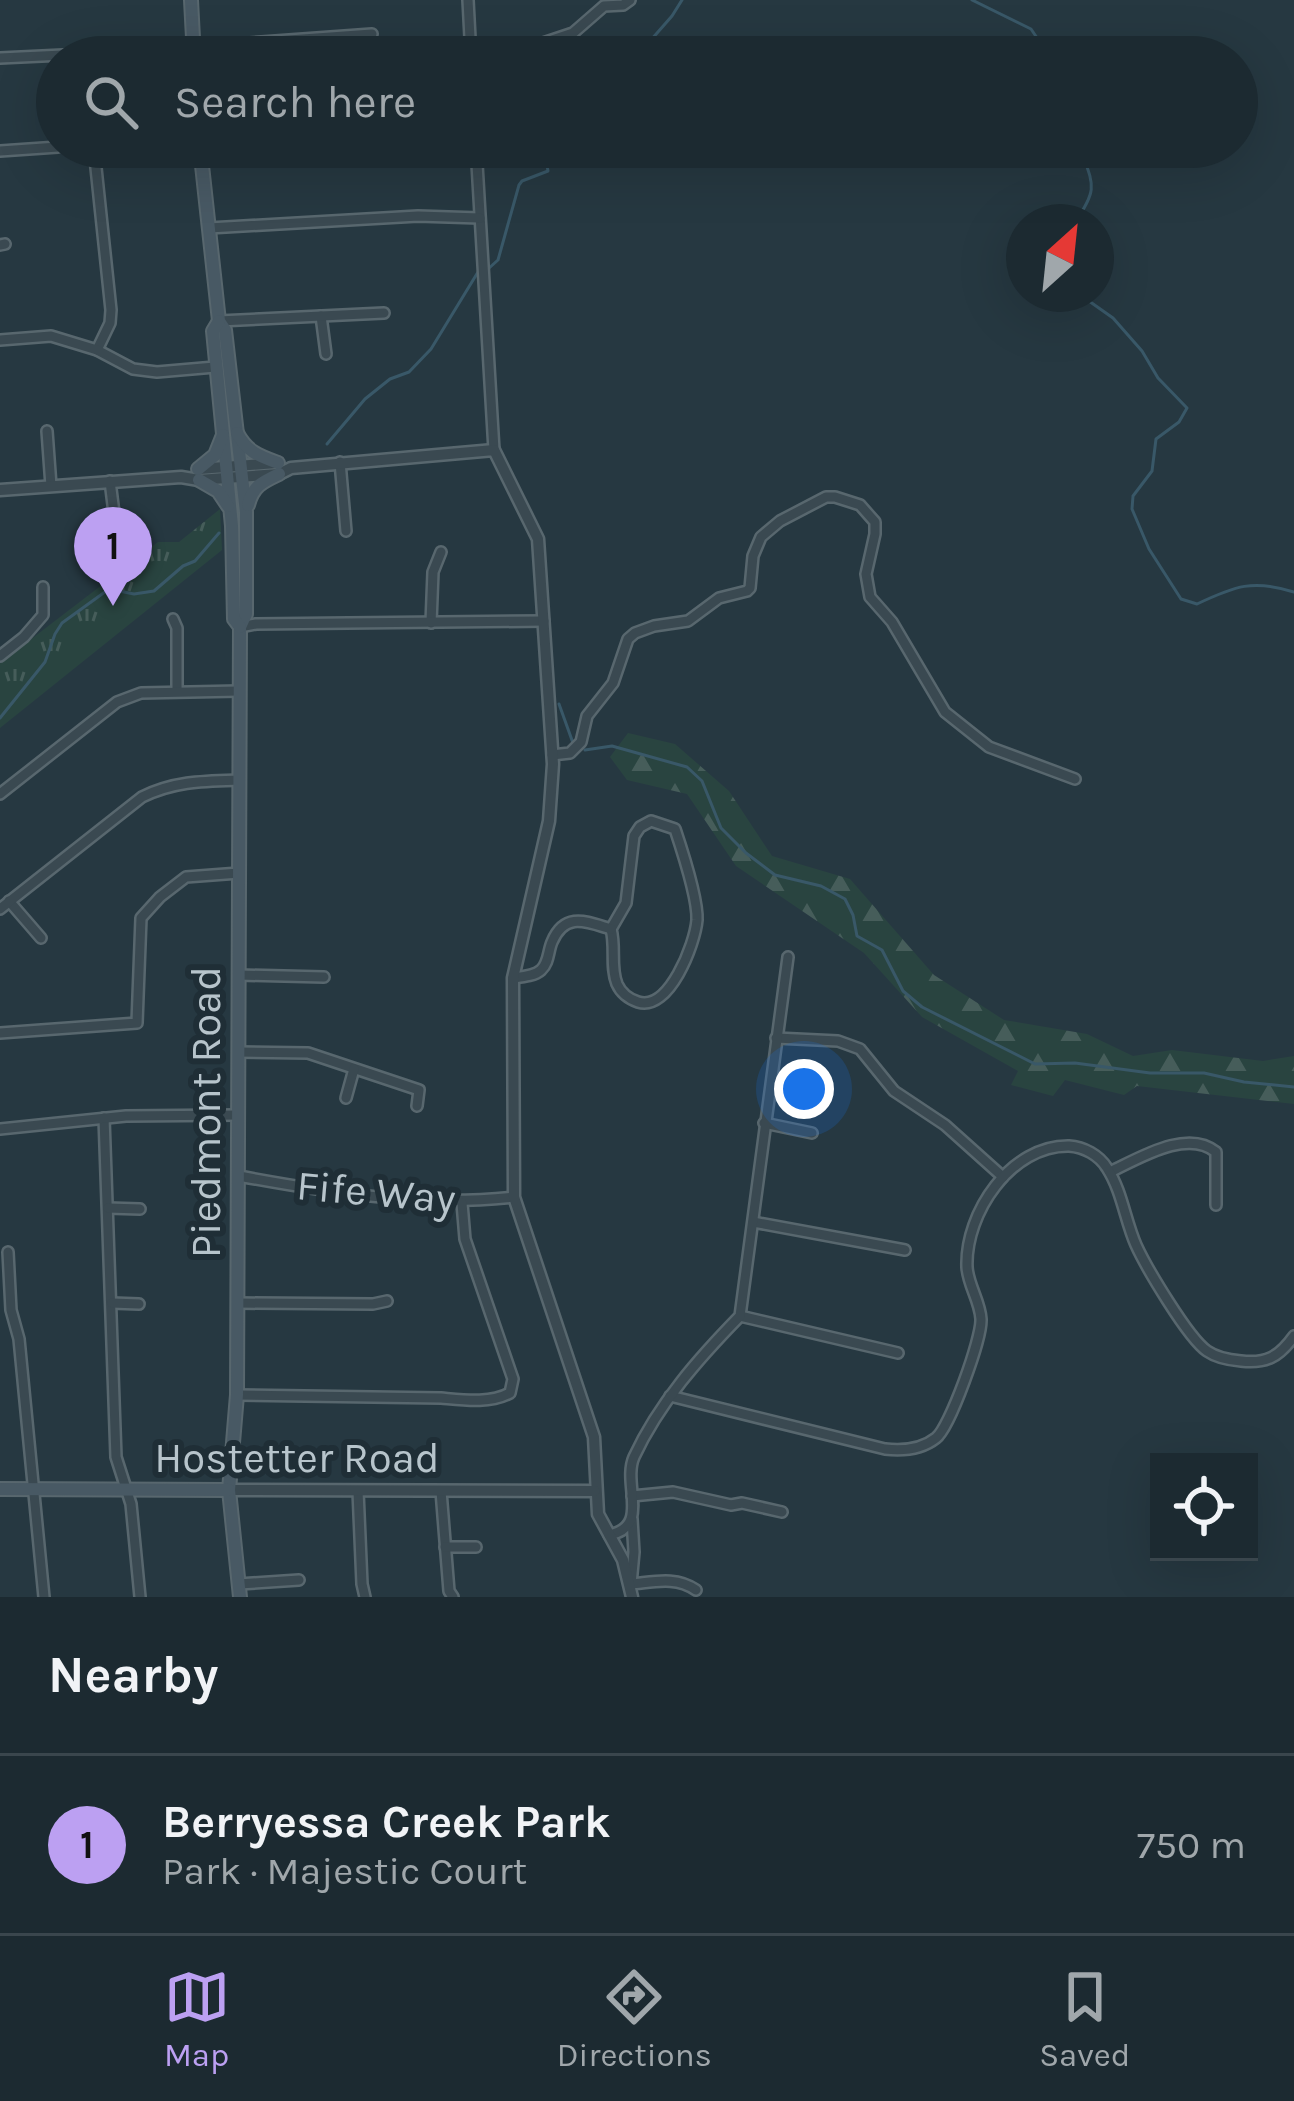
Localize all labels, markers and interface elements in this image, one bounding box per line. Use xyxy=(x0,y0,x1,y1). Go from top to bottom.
search box xyxy=(36,36,1258,168)
icon: search xyxy=(78,69,144,135)
text: Search here xyxy=(174,76,416,128)
north arrow xyxy=(1006,204,1114,312)
pin: 1 xyxy=(74,507,152,606)
street label: Piedmont Road xyxy=(181,966,231,1258)
your location xyxy=(774,1059,834,1119)
street label: Fife Way xyxy=(294,1160,458,1224)
street label: Hostetter Road xyxy=(154,1433,440,1483)
map controls xyxy=(1150,1453,1258,1561)
button: locate xyxy=(1150,1453,1258,1561)
text: Nearby xyxy=(48,1645,218,1705)
text: Berryessa Creek Park xyxy=(162,1796,611,1848)
text: 1 xyxy=(80,1822,94,1868)
text: 750 m xyxy=(1137,1822,1246,1868)
text: Park · Majestic Court xyxy=(162,1848,527,1894)
tab: Map xyxy=(164,1964,230,2074)
tab: Directions xyxy=(557,1964,712,2074)
tab: Saved xyxy=(1039,1964,1130,2074)

